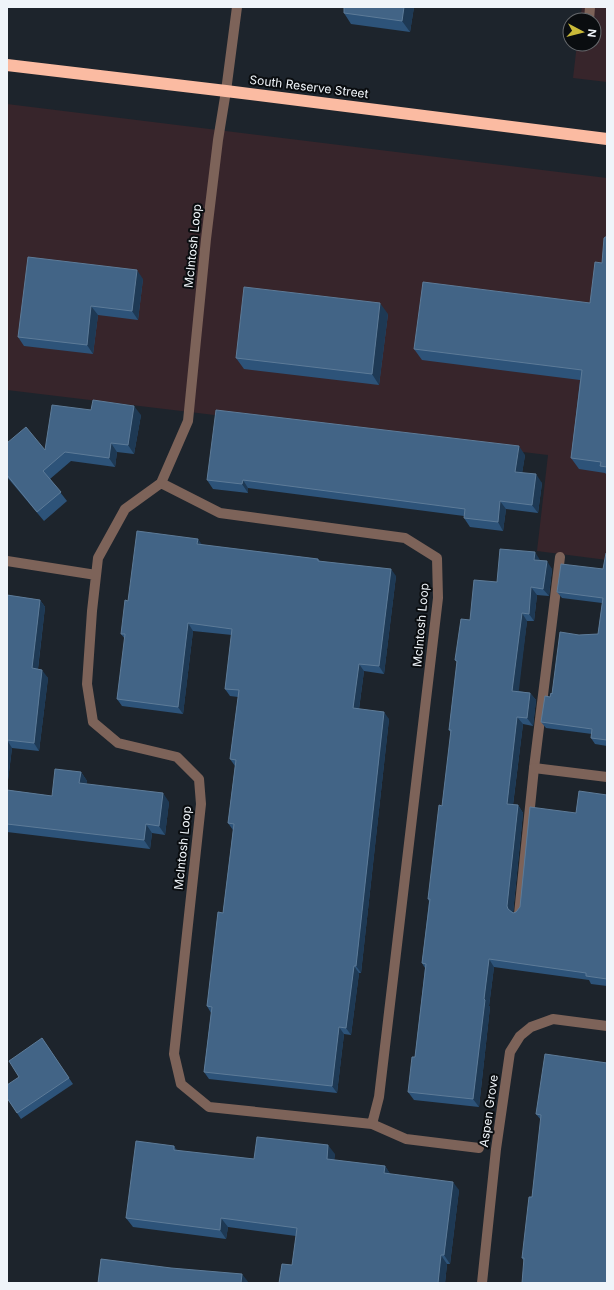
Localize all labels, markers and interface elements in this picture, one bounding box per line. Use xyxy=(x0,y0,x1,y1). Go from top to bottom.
north arrow xyxy=(562,12,602,52)
text: N xyxy=(584,28,599,38)
street label: South Reserve Street xyxy=(249,72,369,101)
street label: McIntosh Loop xyxy=(181,203,204,289)
street label: McIntosh Loop xyxy=(409,582,432,668)
street label: McIntosh Loop xyxy=(171,805,194,891)
street label: Aspen Grove xyxy=(476,1074,501,1148)

